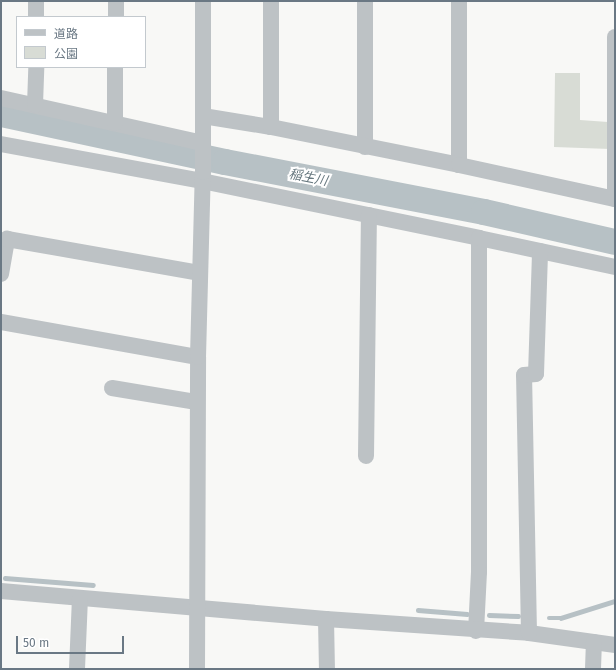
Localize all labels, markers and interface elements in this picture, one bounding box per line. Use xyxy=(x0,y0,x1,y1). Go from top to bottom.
legend xyxy=(16,16,146,68)
text: 道路 xyxy=(54,27,78,41)
text: 公園 xyxy=(54,47,78,61)
water label: 稲生川 xyxy=(287,167,329,189)
scale bar xyxy=(18,628,126,654)
text: 50 m xyxy=(23,636,49,650)

